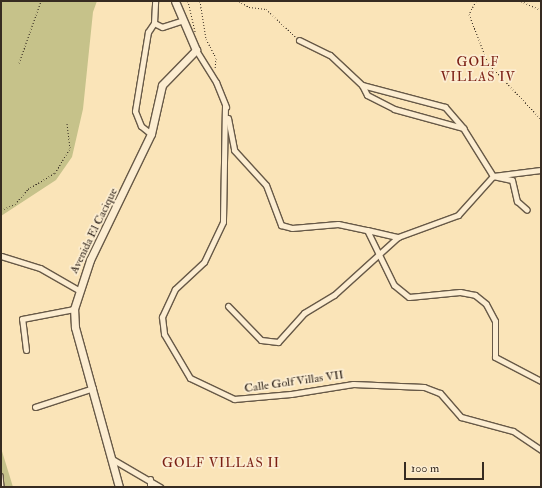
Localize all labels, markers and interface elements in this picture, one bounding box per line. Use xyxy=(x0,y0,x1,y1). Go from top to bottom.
district label: GOLF VILLAS IV xyxy=(440,55,516,86)
street label: Avenida El Cacique xyxy=(67,186,121,276)
street label: Calle Golf Villas VII xyxy=(243,368,345,396)
scale bar xyxy=(406,454,486,480)
district label: GOLF VILLAS II xyxy=(162,455,280,471)
text: 100 m xyxy=(411,461,439,476)

